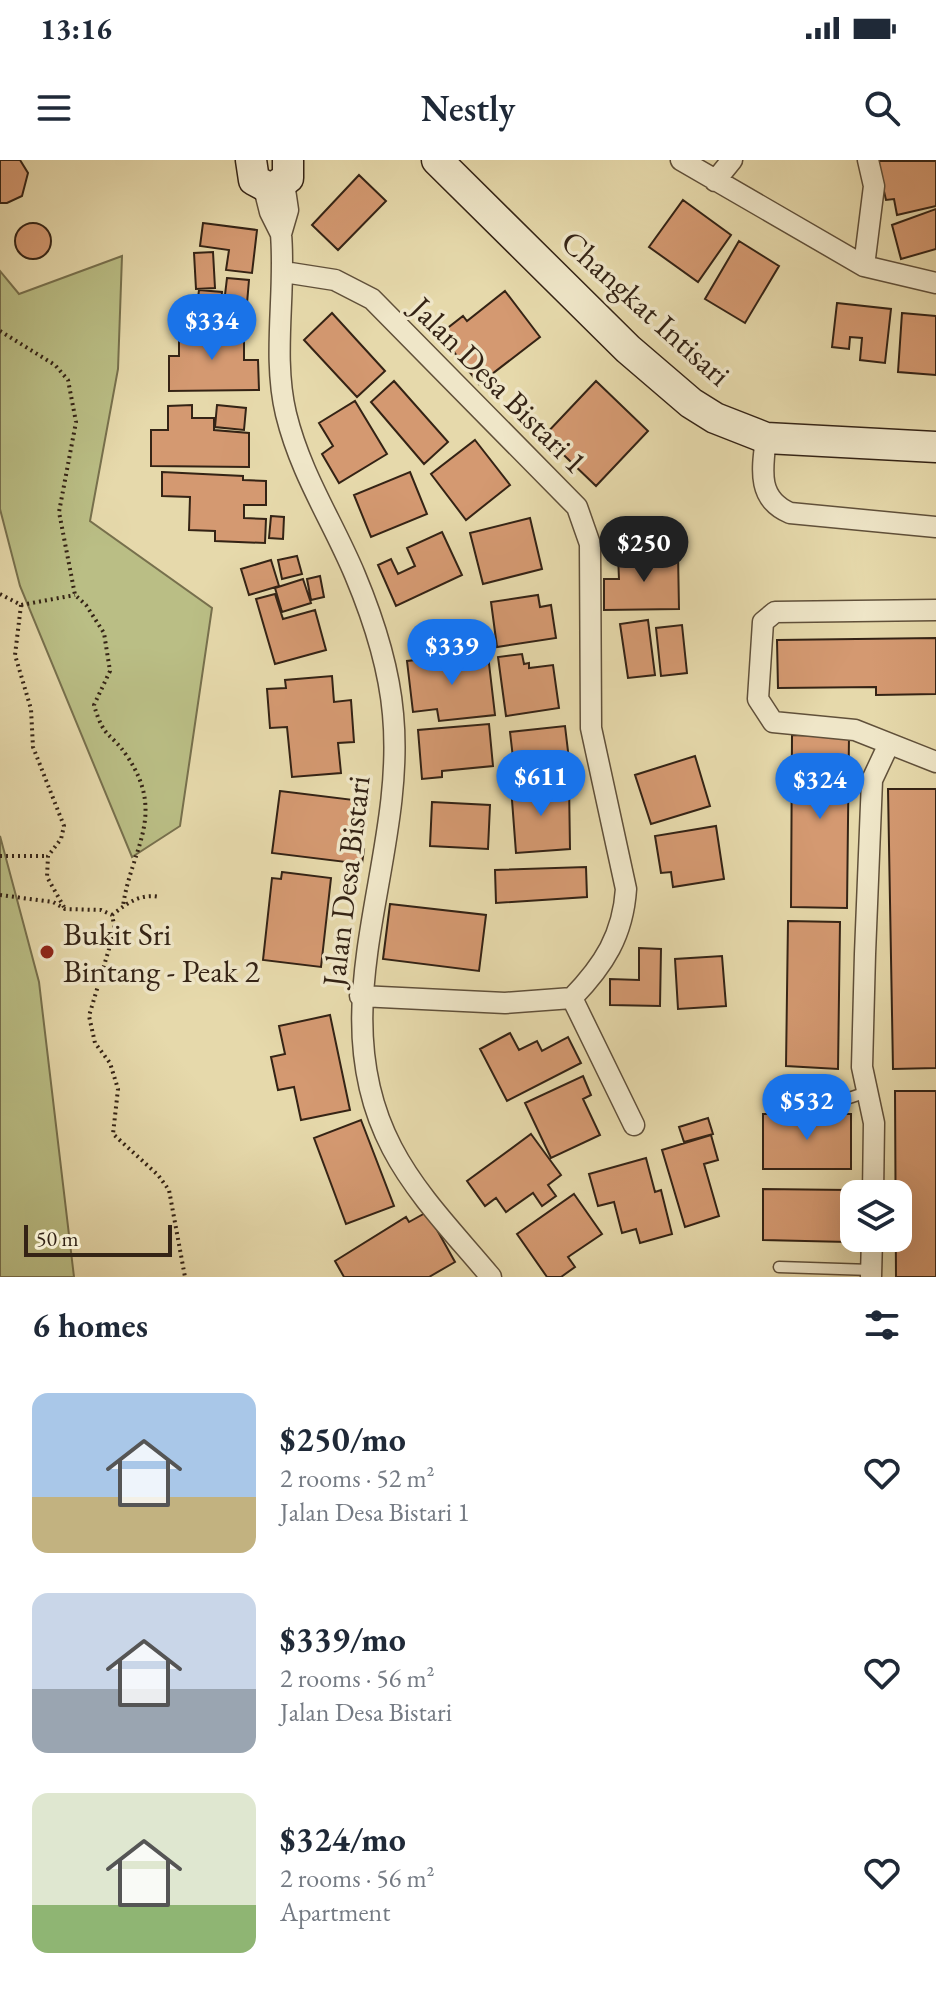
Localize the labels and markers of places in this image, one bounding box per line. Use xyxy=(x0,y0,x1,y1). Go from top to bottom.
pin: $334 xyxy=(165,294,259,362)
pin: $250 xyxy=(597,516,691,584)
pin: $339 xyxy=(405,619,499,687)
pin: $611 xyxy=(494,750,588,818)
pin: $324 xyxy=(773,753,867,821)
place label: Bukit Sri Bintang - Peak 2 xyxy=(63,913,260,992)
marker: Bukit Sri Bintang - Peak 2 xyxy=(38,943,56,961)
pin: $532 xyxy=(760,1074,854,1142)

